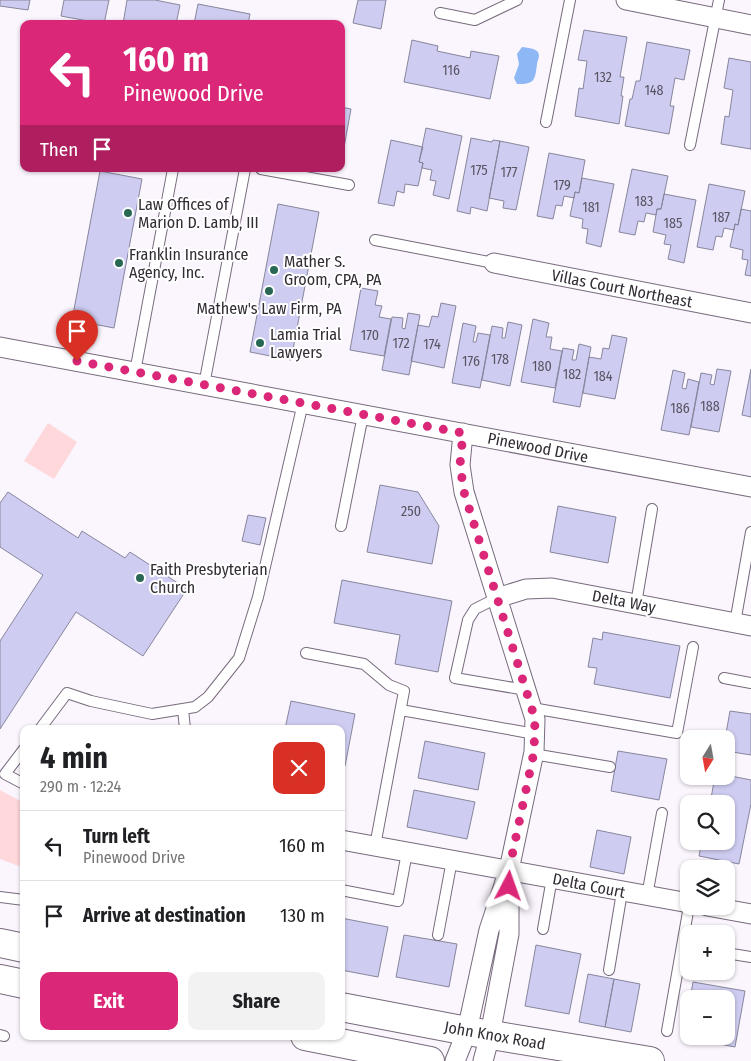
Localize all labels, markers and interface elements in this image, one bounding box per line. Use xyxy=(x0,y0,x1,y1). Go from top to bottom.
text: 160 m xyxy=(123,38,209,80)
icon: left xyxy=(40,40,105,105)
house number: 116 xyxy=(442,62,460,79)
house number: 132 xyxy=(594,69,612,86)
text: Pinewood Drive xyxy=(123,80,264,107)
house number: 148 xyxy=(644,82,664,99)
icon: arrive xyxy=(88,135,116,163)
text: Then xyxy=(40,138,78,161)
house number: 175 xyxy=(470,162,488,179)
house number: 177 xyxy=(501,164,518,181)
house number: 179 xyxy=(553,177,571,194)
house number: 183 xyxy=(635,193,653,210)
place label: Law Offices of Marion D. Lamb, III xyxy=(138,195,259,232)
house number: 181 xyxy=(582,199,600,216)
marker: Law Offices of Marion D. Lamb, III xyxy=(122,207,134,219)
house number: 187 xyxy=(712,209,730,226)
house number: 185 xyxy=(664,215,682,232)
place label: Franklin Insurance Agency, Inc. xyxy=(129,245,248,282)
place label: Mather S. Groom, CPA, PA xyxy=(284,252,382,289)
marker: Franklin Insurance Agency, Inc. xyxy=(113,257,125,269)
marker: Mather S. Groom, CPA, PA xyxy=(268,264,280,276)
street label: Villas Court Northeast xyxy=(550,266,695,312)
marker: Mathew's Law Firm, PA xyxy=(263,285,275,297)
place label: Mathew's Law Firm, PA xyxy=(196,299,342,318)
pin xyxy=(56,310,98,361)
icon: arrive xyxy=(63,317,91,345)
place label: Lamia Trial Lawyers xyxy=(270,325,341,362)
house number: 170 xyxy=(361,327,379,344)
house number: 172 xyxy=(392,335,410,352)
house number: 174 xyxy=(423,336,441,353)
marker: Lamia Trial Lawyers xyxy=(254,337,266,349)
house number: 178 xyxy=(491,351,509,368)
house number: 176 xyxy=(462,353,480,370)
house number: 180 xyxy=(532,358,552,375)
house number: 182 xyxy=(563,366,581,383)
house number: 184 xyxy=(593,368,613,385)
house number: 188 xyxy=(700,398,720,415)
house number: 186 xyxy=(670,400,690,417)
street label: Pinewood Drive xyxy=(486,428,590,467)
house number: 250 xyxy=(401,503,421,520)
place label: Faith Presbyterian Church xyxy=(150,560,268,597)
marker: Faith Presbyterian Church xyxy=(134,572,146,584)
street label: Delta Way xyxy=(590,586,658,617)
north arrow xyxy=(680,730,735,785)
map controls xyxy=(680,730,735,1045)
text: 4 min xyxy=(40,740,108,776)
button: close xyxy=(273,742,325,794)
text: 290 m · 12:24 xyxy=(40,777,121,796)
button: search xyxy=(680,795,735,850)
text: Turn left xyxy=(83,825,150,848)
icon: left xyxy=(40,832,68,860)
text: 160 m xyxy=(279,834,325,857)
text: Pinewood Drive xyxy=(83,848,185,867)
position arrow xyxy=(482,859,534,911)
button: layers xyxy=(680,860,735,915)
street label: Delta Court xyxy=(551,869,628,902)
icon: arrive xyxy=(40,902,68,930)
text: Arrive at destination xyxy=(83,904,246,927)
text: 130 m xyxy=(280,904,325,927)
button: + xyxy=(680,925,735,980)
button: Exit xyxy=(40,972,178,1030)
button: Share xyxy=(188,972,325,1030)
button: − xyxy=(680,990,735,1045)
street label: John Knox Road xyxy=(443,1017,547,1054)

